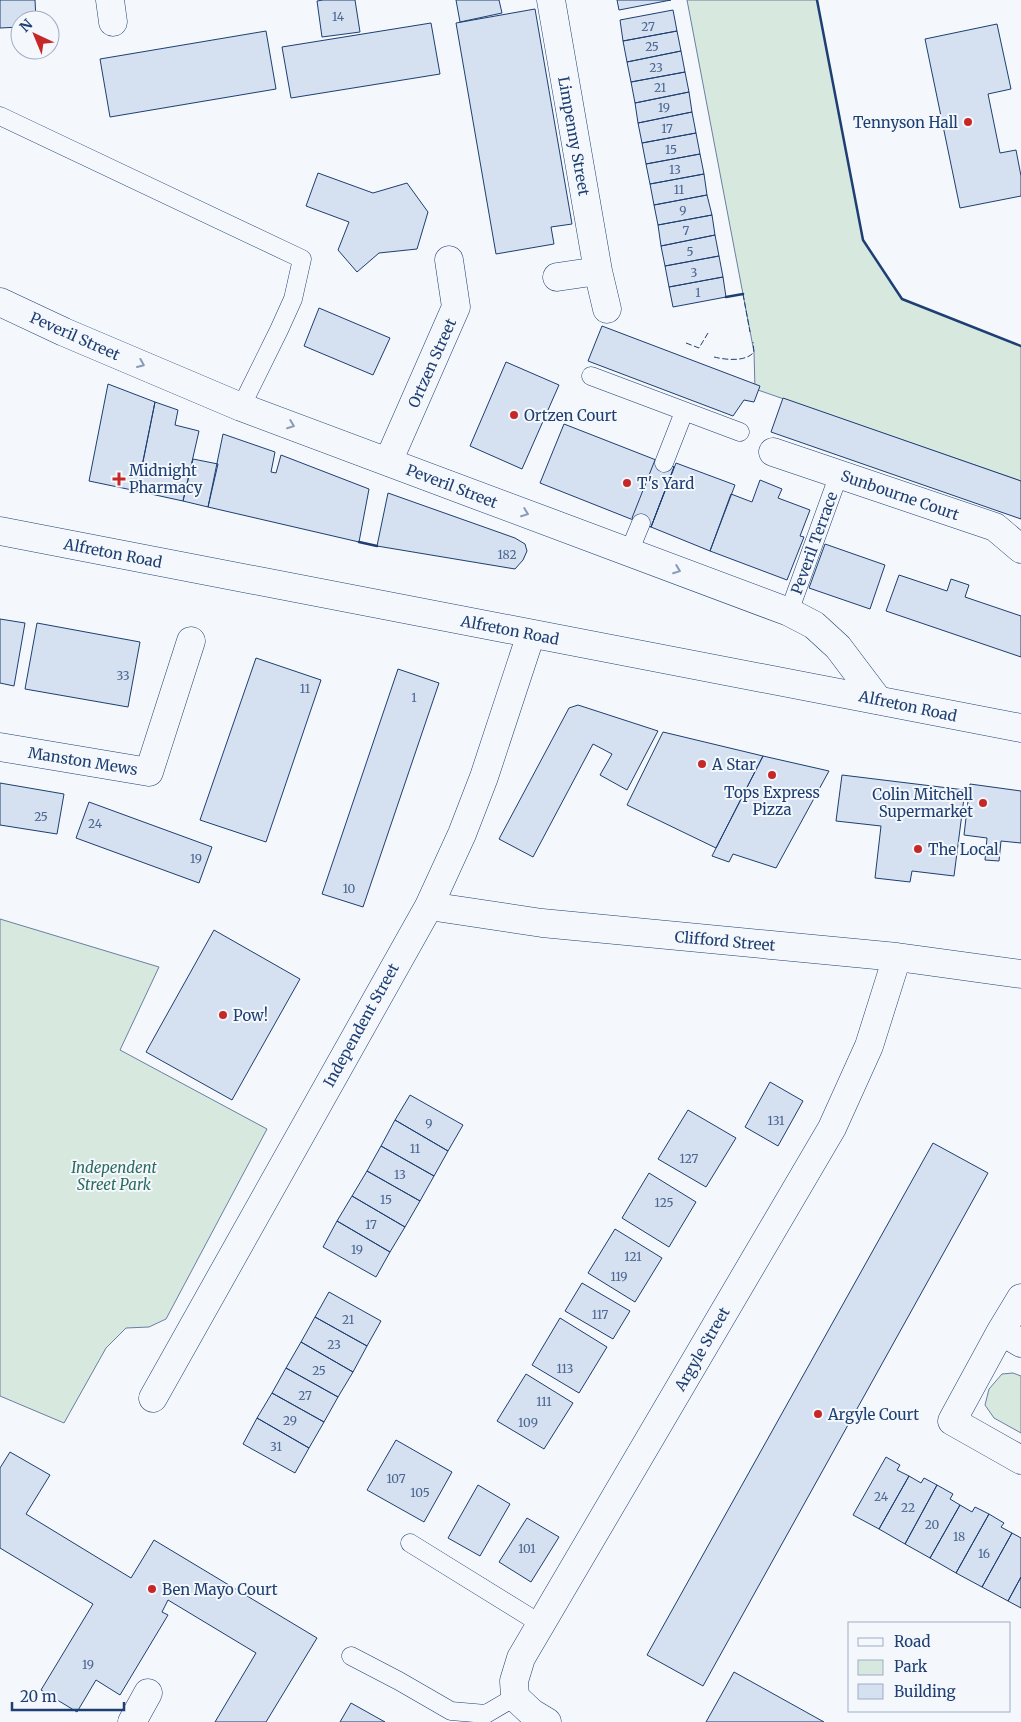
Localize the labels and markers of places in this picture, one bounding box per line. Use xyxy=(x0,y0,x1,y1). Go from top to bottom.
place label: Tennyson Hall xyxy=(853,113,958,132)
marker: Tennyson Hall xyxy=(962,116,974,128)
place label: Ortzen Court xyxy=(524,406,617,425)
marker: Ortzen Court xyxy=(508,409,520,421)
place label: Midnight Pharmacy xyxy=(129,461,203,497)
marker: Midnight Pharmacy xyxy=(113,473,125,485)
place label: T's Yard xyxy=(637,474,694,493)
marker: T's Yard xyxy=(621,477,633,489)
place label: A Star xyxy=(711,755,756,774)
marker: A Star xyxy=(696,758,708,770)
marker: Tops Express Pizza xyxy=(766,769,778,781)
place label: Tops Express Pizza xyxy=(724,783,820,819)
place label: Colin Mitchell Supermarket xyxy=(872,785,973,821)
marker: Colin Mitchell Supermarket xyxy=(977,797,989,809)
place label: The Local xyxy=(928,840,999,859)
marker: The Local xyxy=(912,843,924,855)
place label: Pow! xyxy=(233,1006,268,1025)
marker: Pow! xyxy=(217,1009,229,1021)
place label: Argyle Court xyxy=(827,1405,919,1424)
marker: Argyle Court xyxy=(812,1408,824,1420)
place label: Ben Mayo Court xyxy=(162,1580,278,1599)
marker: Ben Mayo Court xyxy=(146,1583,158,1595)

